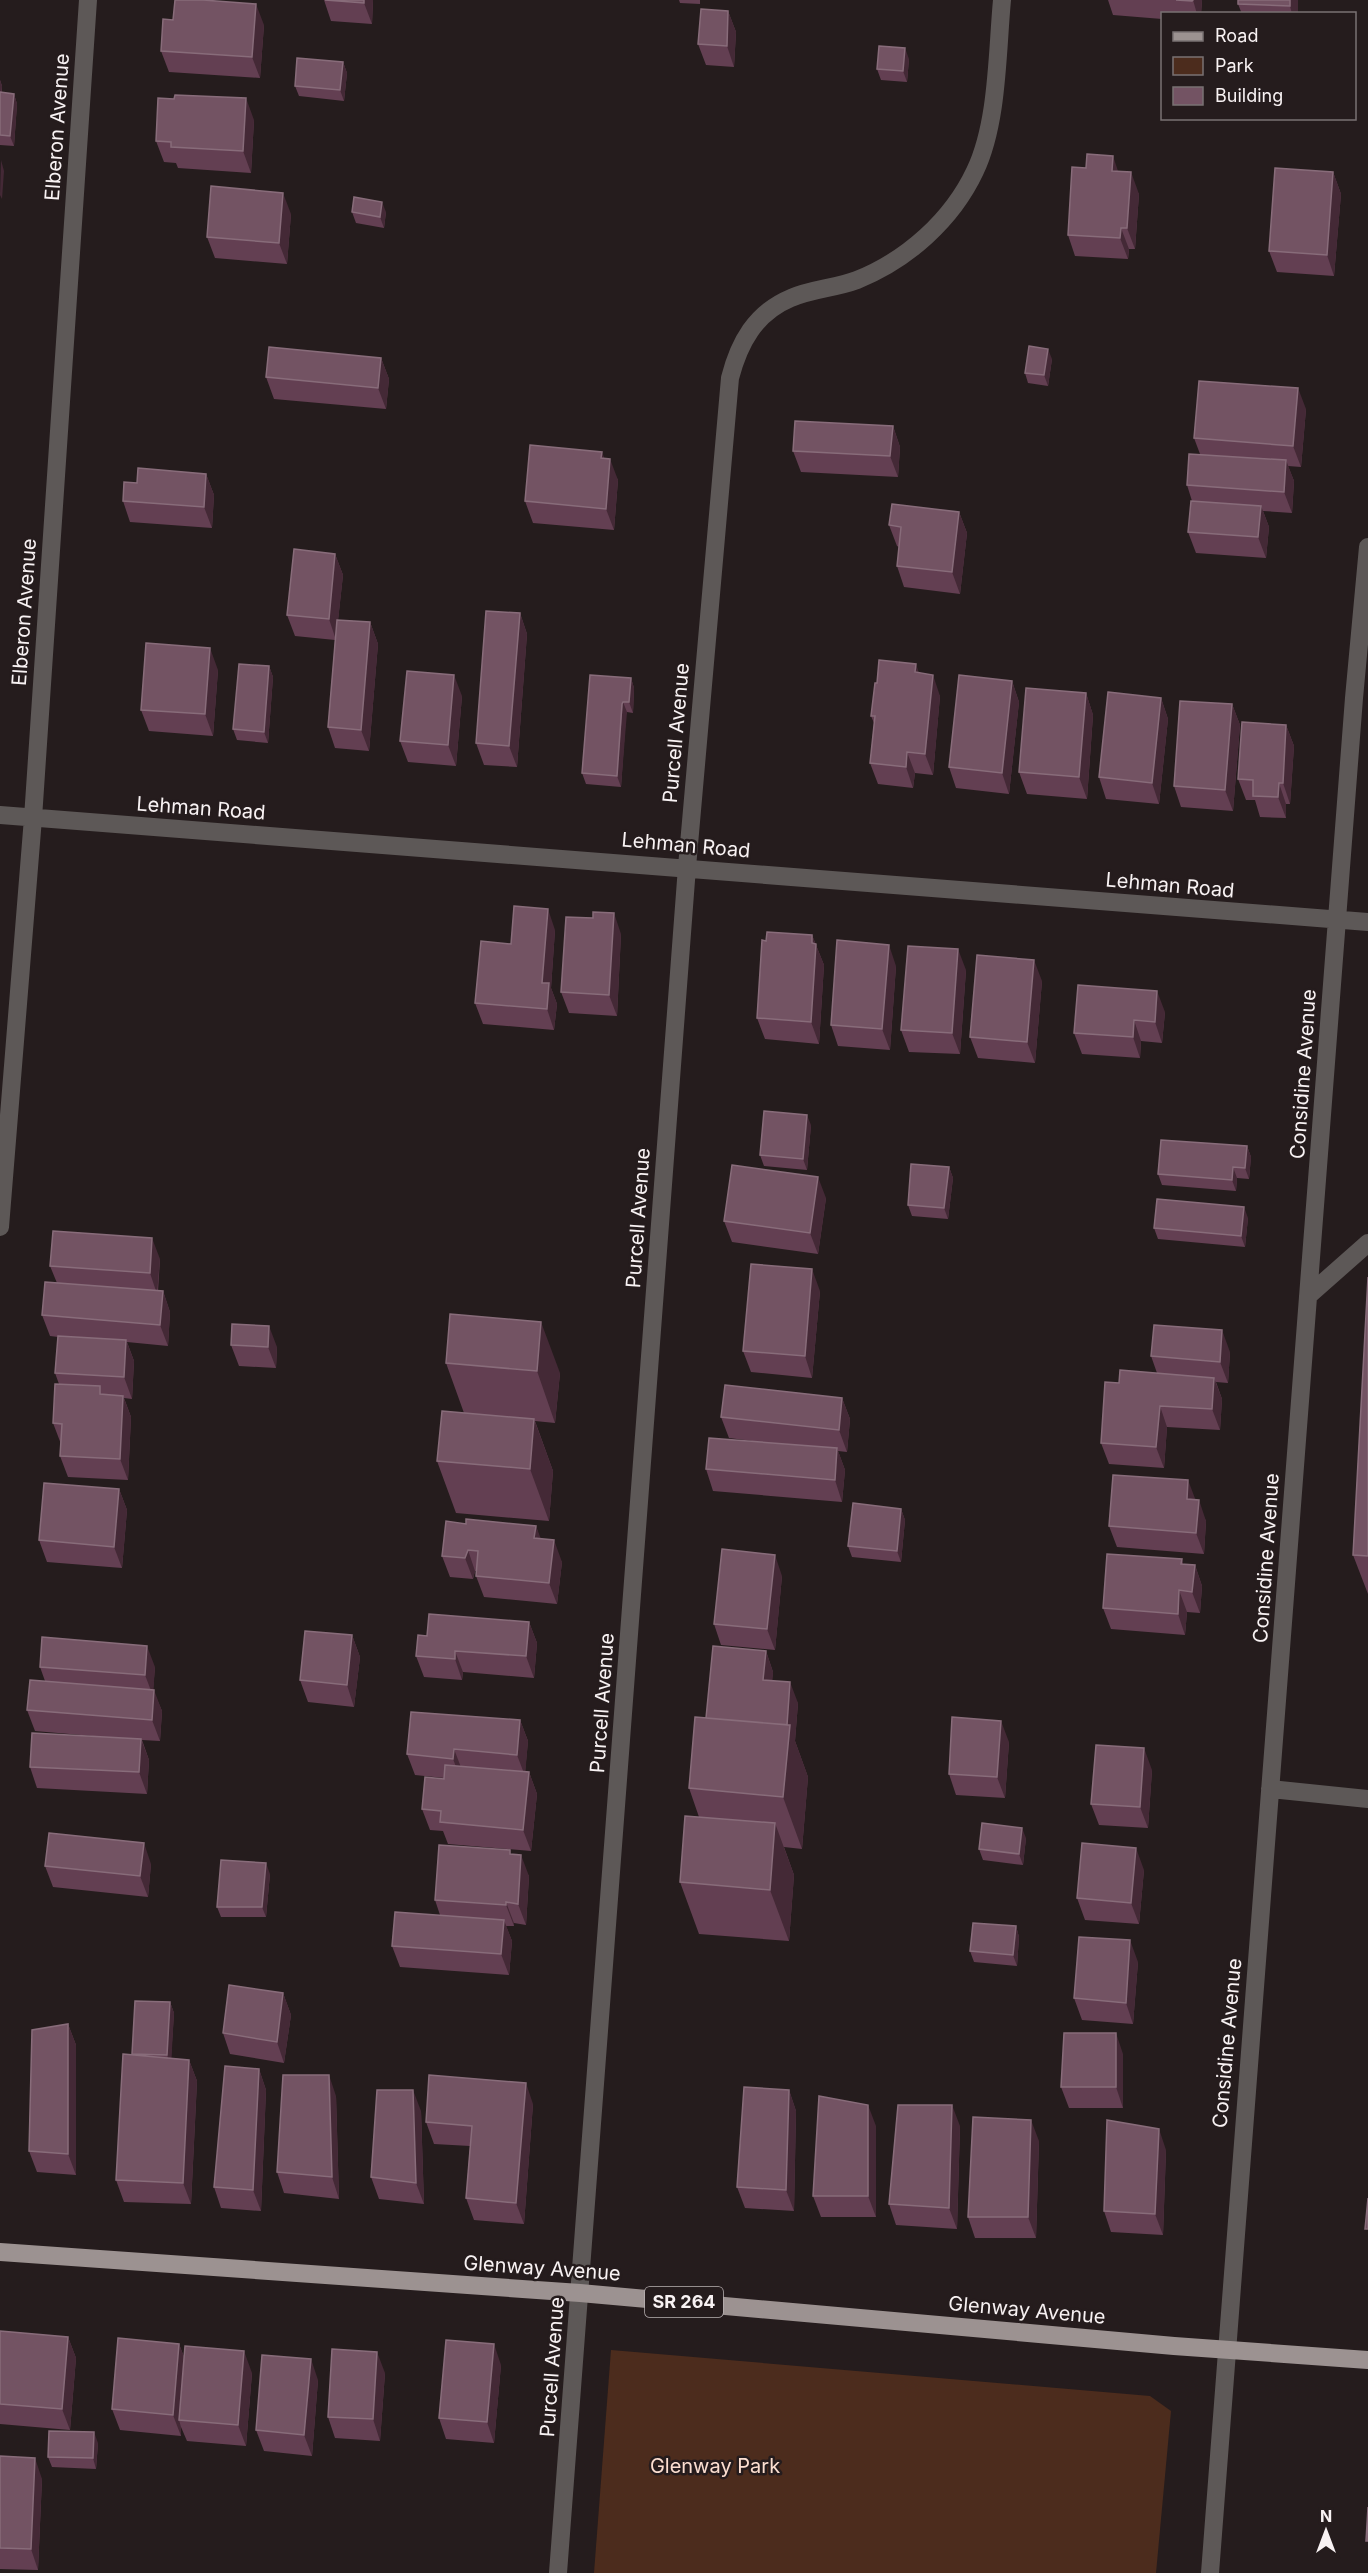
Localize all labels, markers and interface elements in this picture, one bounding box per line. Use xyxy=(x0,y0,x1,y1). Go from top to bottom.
legend xyxy=(1161,12,1356,120)
text: Road xyxy=(1215,25,1258,46)
street label: Elberon Avenue xyxy=(40,53,74,201)
text: Park xyxy=(1215,55,1254,76)
text: Building xyxy=(1215,85,1283,106)
street label: Elberon Avenue xyxy=(7,538,41,686)
street label: Purcell Avenue xyxy=(658,662,694,804)
street label: Lehman Road xyxy=(136,792,266,824)
street label: Lehman Road xyxy=(621,827,751,863)
street label: Lehman Road xyxy=(1105,867,1235,903)
street label: Considine Avenue xyxy=(1285,988,1321,1160)
street label: Purcell Avenue xyxy=(621,1147,655,1289)
street label: Considine Avenue xyxy=(1248,1472,1284,1644)
street label: Purcell Avenue xyxy=(585,1632,619,1774)
street label: Considine Avenue xyxy=(1208,1957,1246,2129)
street label: Glenway Avenue xyxy=(463,2251,621,2285)
road number: SR 264 xyxy=(645,2287,723,2317)
street label: Glenway Avenue xyxy=(947,2291,1107,2329)
street label: Purcell Avenue xyxy=(535,2296,569,2438)
park label: Glenway Park xyxy=(650,2454,780,2478)
north arrow xyxy=(1296,2501,1356,2561)
text: N xyxy=(1320,2506,1332,2526)

